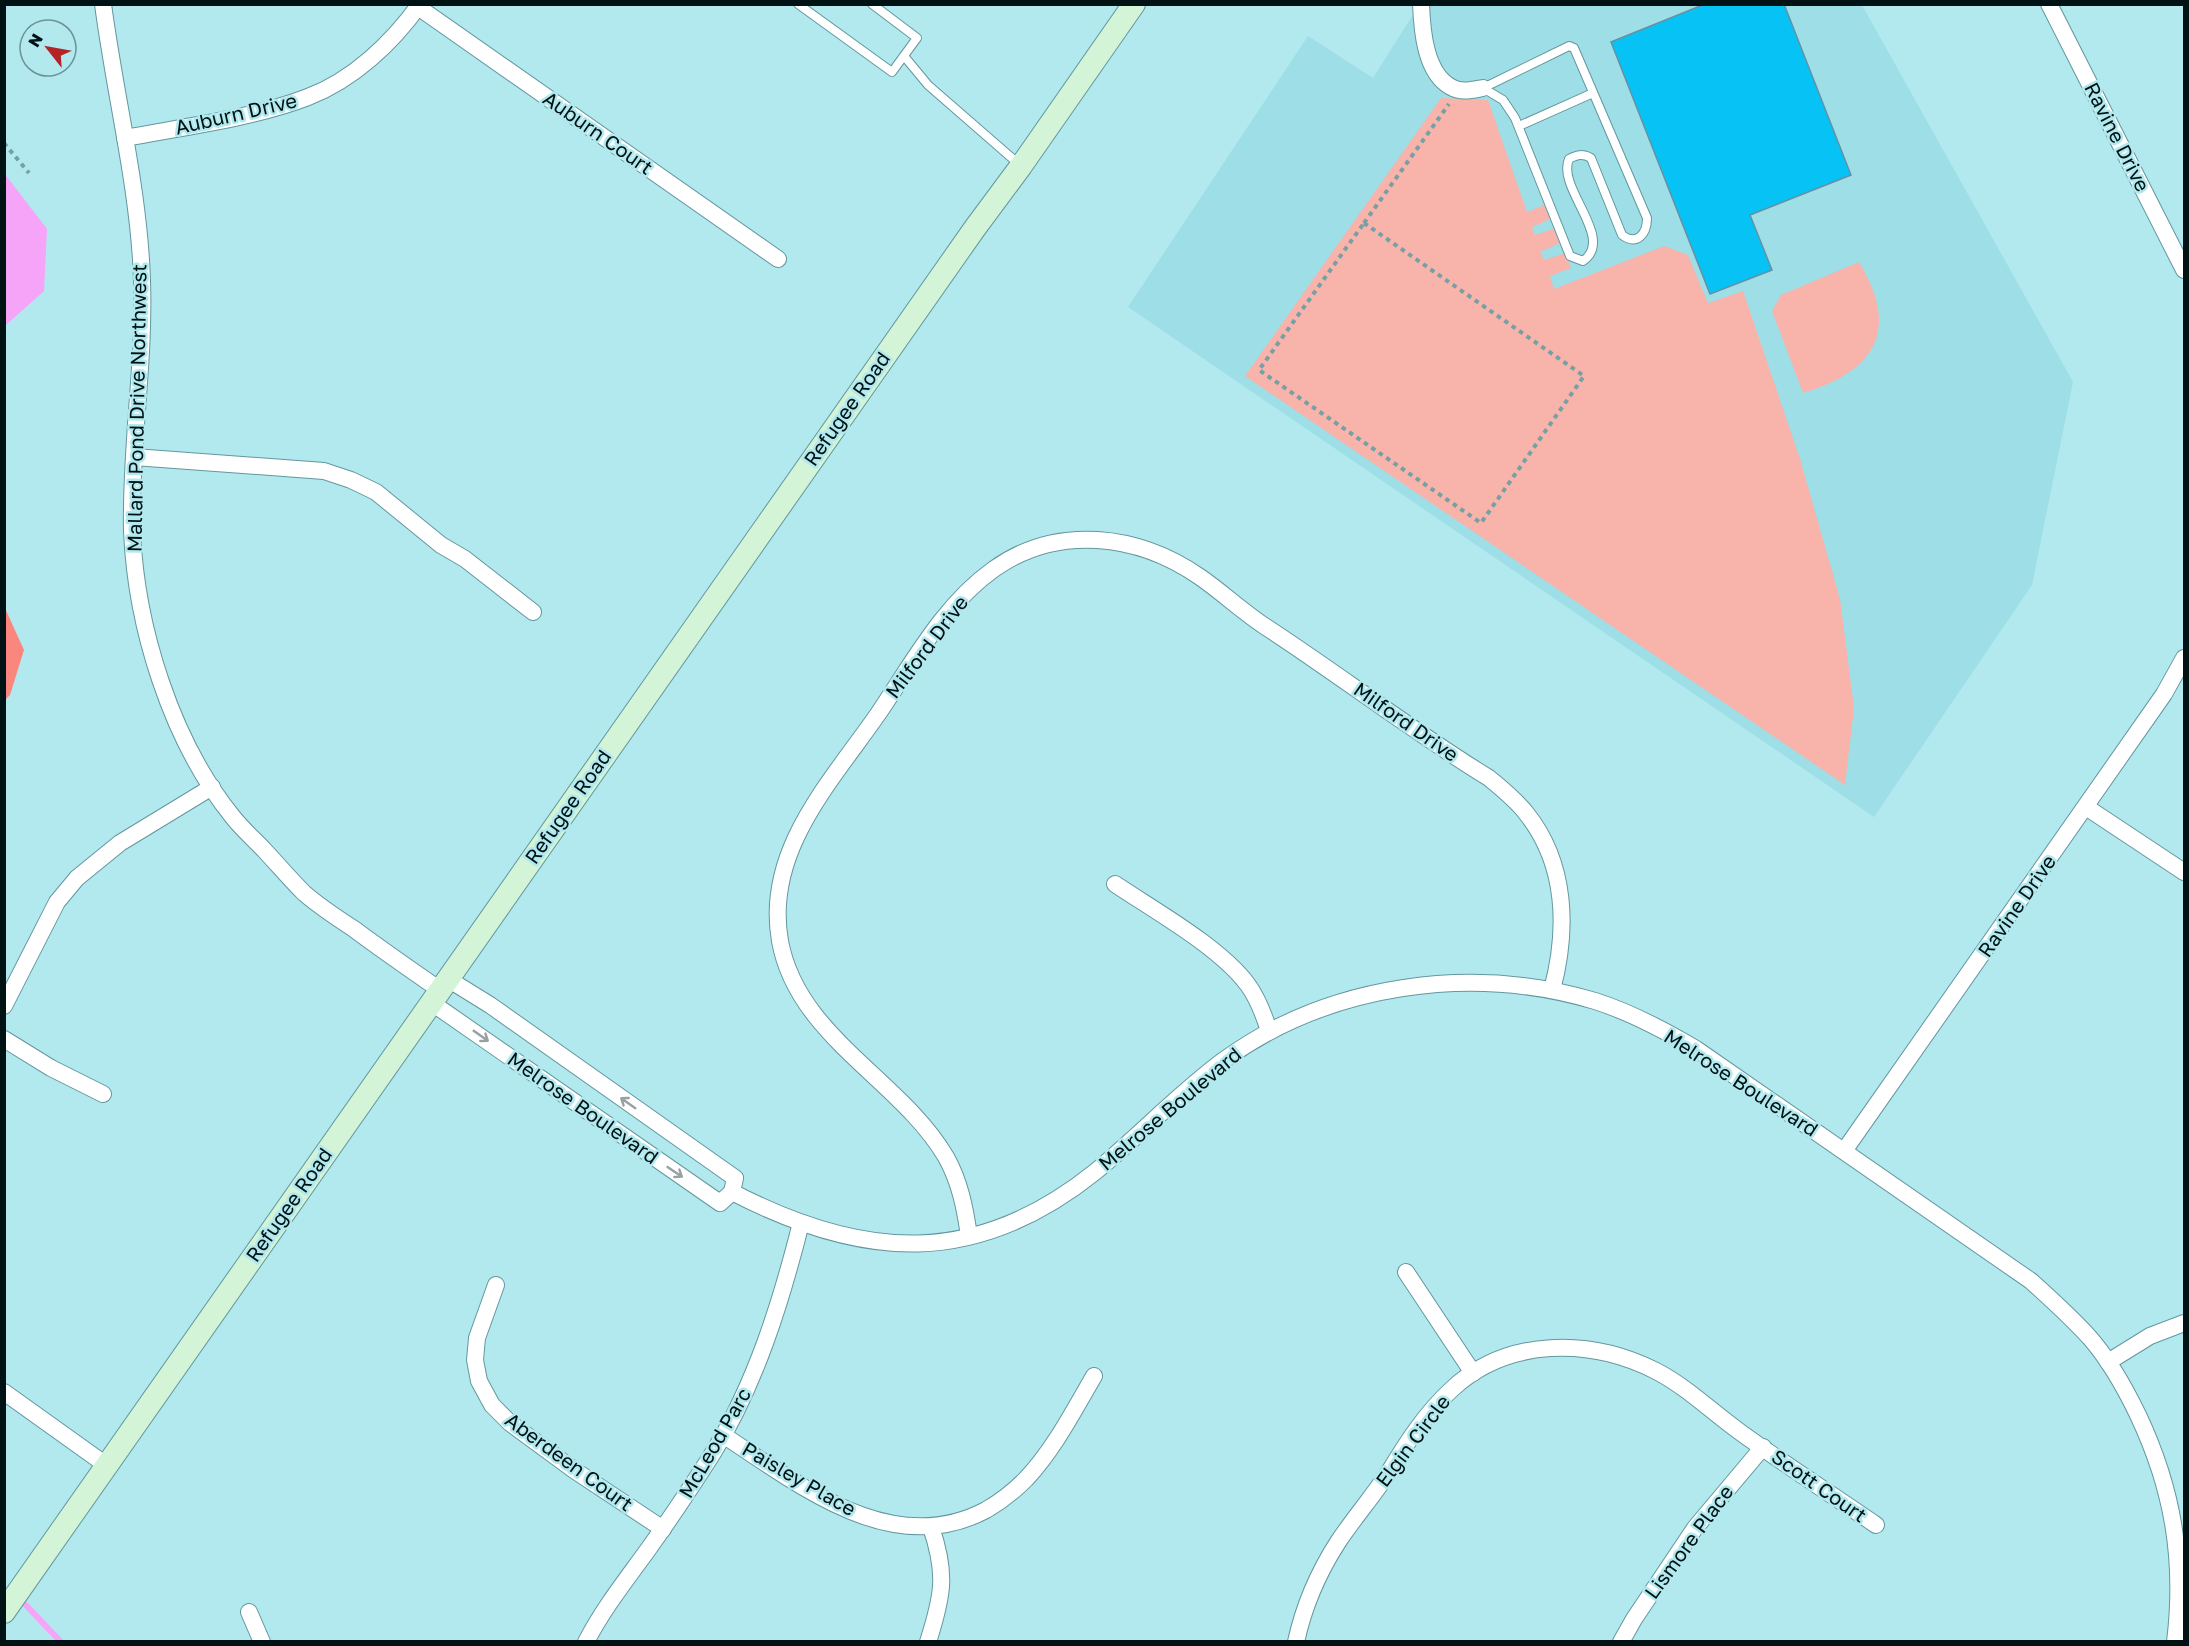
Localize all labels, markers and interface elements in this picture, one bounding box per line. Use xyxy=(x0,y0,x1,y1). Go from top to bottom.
north arrow xyxy=(18,18,78,78)
text: N xyxy=(23,30,47,51)
street label: Ravine Drive xyxy=(2080,78,2156,195)
street label: Auburn Court xyxy=(539,85,658,179)
street label: Auburn Drive xyxy=(173,87,299,139)
street label: Mallard Pond Drive Northwest xyxy=(121,264,151,552)
street label: Refugee Road xyxy=(798,347,894,470)
street label: Milford Drive xyxy=(880,590,973,702)
street label: Milford Drive xyxy=(1350,676,1463,766)
street label: Refugee Road xyxy=(519,745,615,868)
street label: Ravine Drive xyxy=(1972,850,2060,961)
street label: Melrose Boulevard xyxy=(1660,1023,1823,1141)
one-way arrow xyxy=(472,1030,488,1042)
street label: Melrose Boulevard xyxy=(1093,1042,1246,1175)
street label: Melrose Boulevard xyxy=(503,1046,664,1168)
one-way arrow xyxy=(621,1096,637,1109)
street label: Refugee Road xyxy=(240,1143,336,1266)
one-way arrow xyxy=(666,1166,682,1178)
street label: McLeod Parc xyxy=(673,1383,755,1502)
street label: Elgin Circle xyxy=(1370,1390,1454,1491)
street label: Aberdeen Court xyxy=(501,1407,638,1515)
street label: Paisley Place xyxy=(738,1436,861,1520)
street label: Scott Court xyxy=(1767,1444,1872,1527)
street label: Lismore Place xyxy=(1639,1480,1737,1603)

